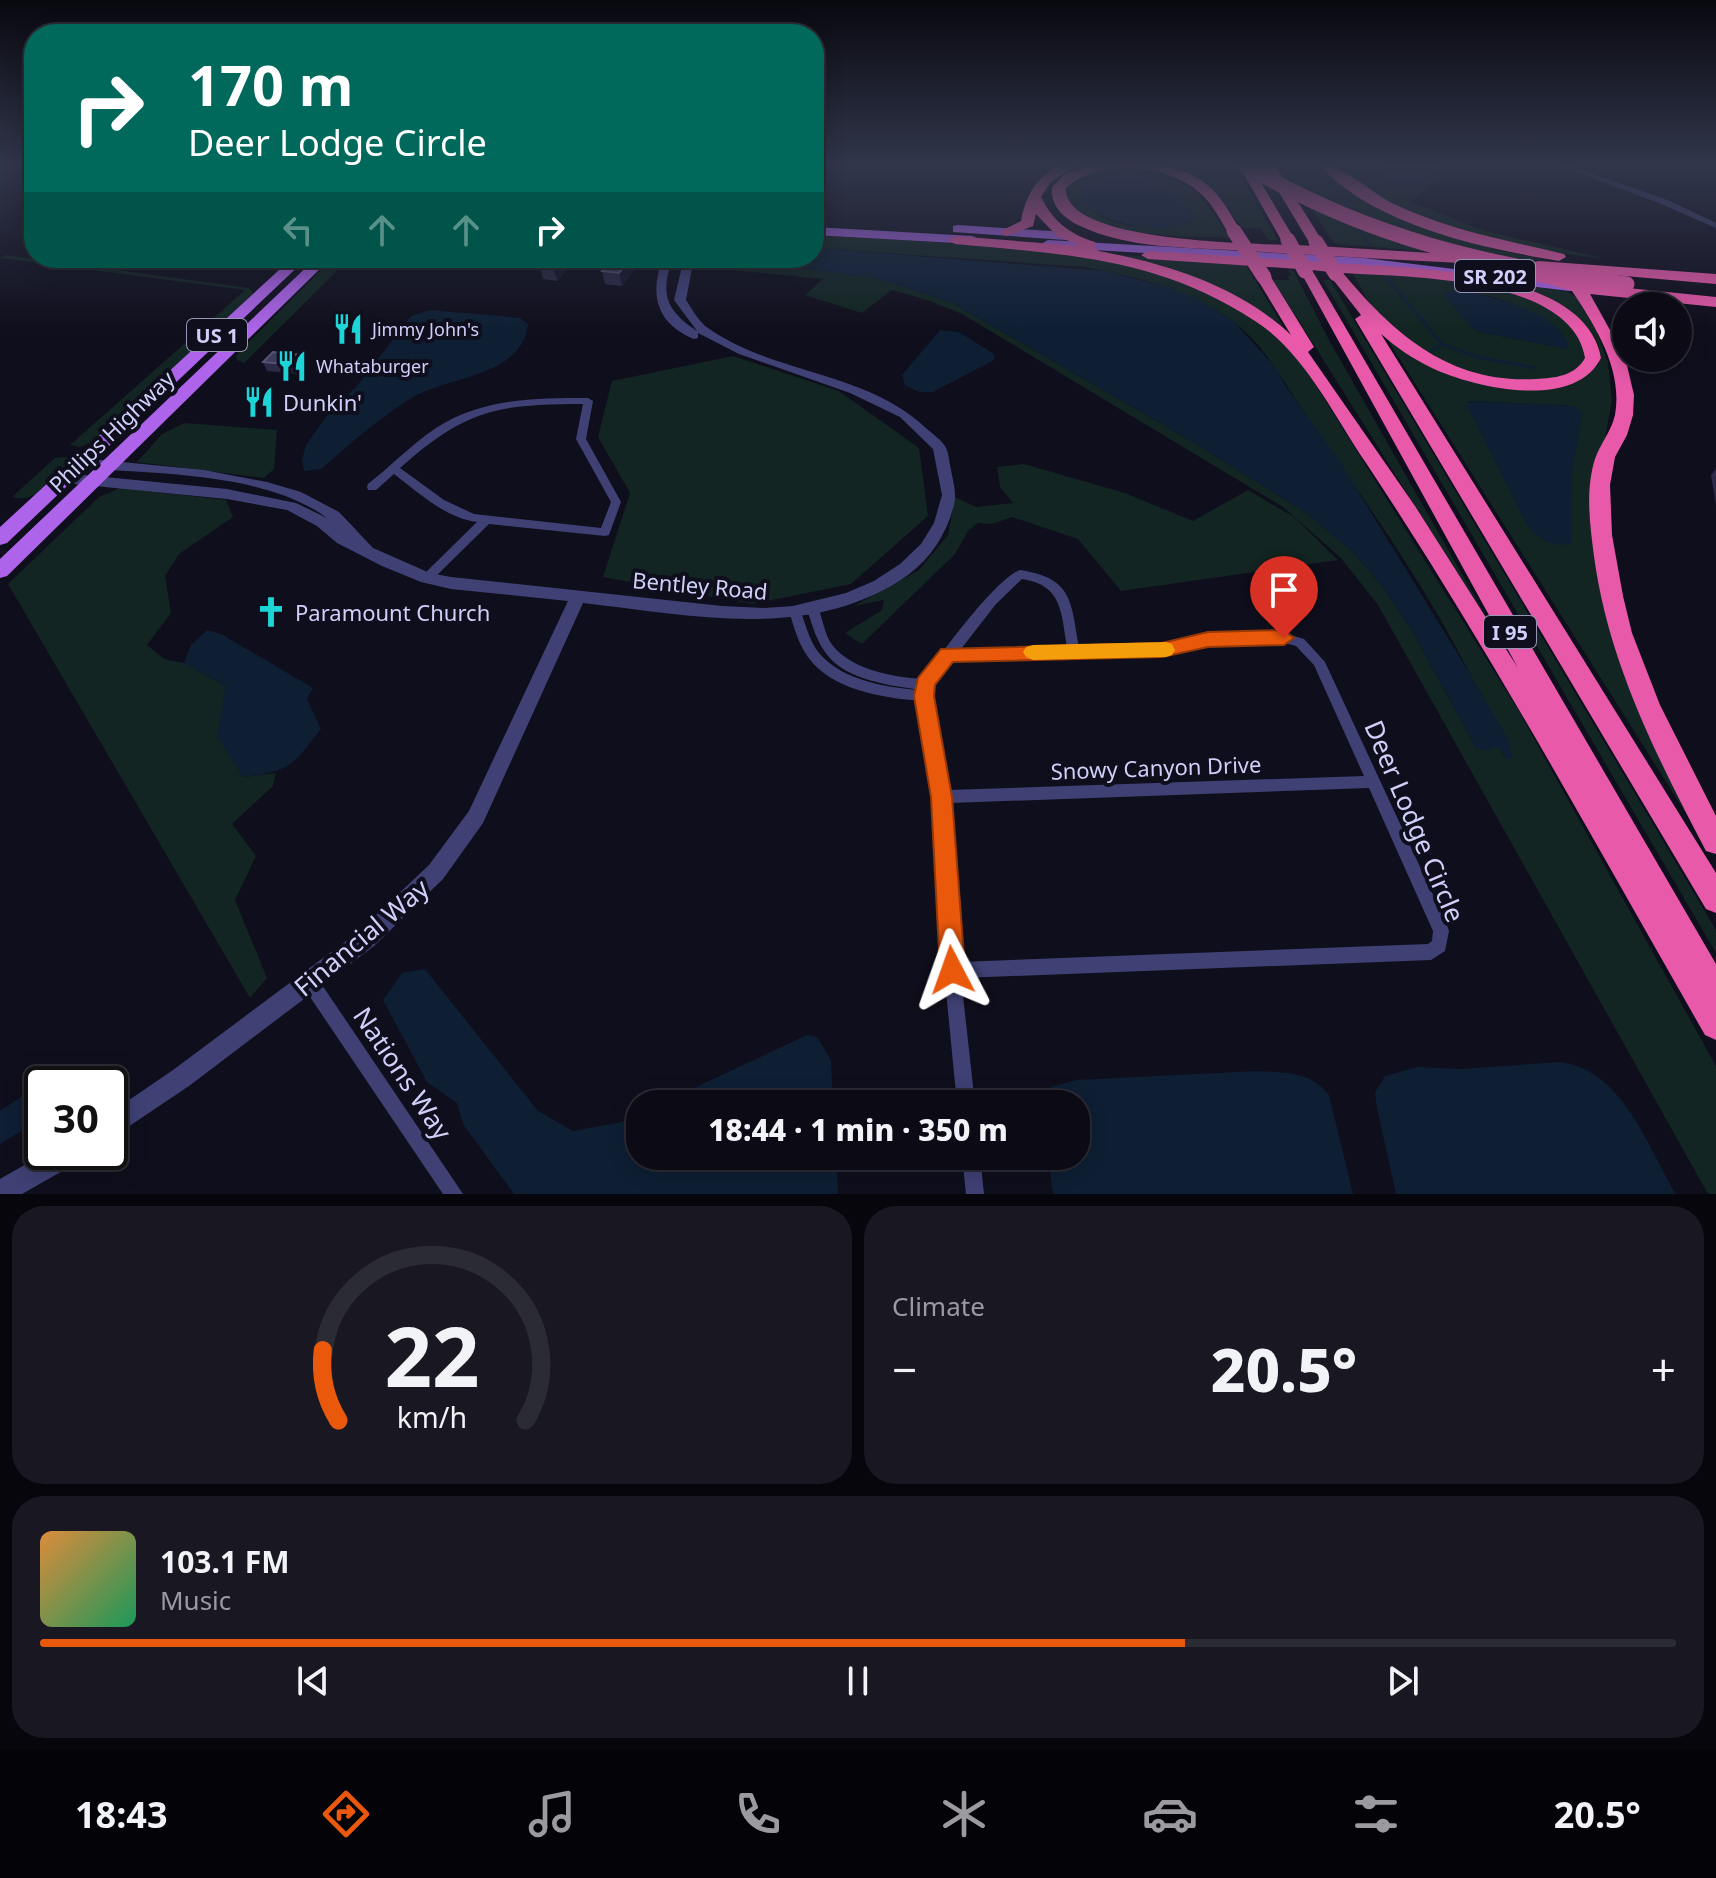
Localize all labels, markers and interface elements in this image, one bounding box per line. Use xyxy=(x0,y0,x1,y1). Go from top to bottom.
text: 170 m xyxy=(188,46,353,122)
icon: right xyxy=(56,56,160,160)
text: Deer Lodge Circle xyxy=(188,118,487,167)
icon: left xyxy=(276,208,320,252)
icon: ahead xyxy=(360,208,404,252)
icon: ahead xyxy=(444,208,488,252)
icon: right xyxy=(528,208,572,252)
road number: SR 202 xyxy=(1455,260,1535,292)
map controls xyxy=(1612,292,1692,372)
button: sound xyxy=(1612,292,1692,372)
restaurant icon: Jimmy John's xyxy=(331,312,365,346)
place label: Jimmy John's xyxy=(370,317,479,341)
road number: US 1 xyxy=(187,319,247,351)
restaurant icon: Whataburger xyxy=(275,349,309,383)
place label: Whataburger xyxy=(316,354,429,378)
street label: Philips Highway xyxy=(42,363,181,499)
restaurant icon: Dunkin' xyxy=(242,385,276,419)
place label: Dunkin' xyxy=(283,387,362,417)
pin xyxy=(1250,556,1318,638)
street label: Bentley Road xyxy=(631,564,769,606)
icon: arrive xyxy=(1262,568,1306,612)
church icon: Paramount Church xyxy=(254,595,288,629)
place label: Paramount Church xyxy=(295,597,490,627)
road number: I 95 xyxy=(1484,616,1536,648)
street label: Deer Lodge Circle xyxy=(1356,715,1474,927)
street label: Snowy Canyon Drive xyxy=(1050,748,1262,786)
street label: Financial Way xyxy=(286,869,437,1004)
position arrow xyxy=(910,928,994,1012)
street label: Nations Way xyxy=(345,1000,461,1147)
speed limit sign: 30 xyxy=(24,1066,128,1170)
text: 18:44 · 1 min · 350 m xyxy=(708,1109,1008,1150)
text: Climate xyxy=(892,1288,985,1324)
text: 22 xyxy=(384,1298,480,1411)
text: 20.5° xyxy=(1211,1328,1357,1410)
text: − xyxy=(892,1339,917,1399)
text: + xyxy=(1651,1339,1676,1399)
text: km/h xyxy=(397,1397,467,1436)
text: 103.1 FM xyxy=(160,1541,290,1582)
text: Music xyxy=(160,1582,231,1618)
icon: previous xyxy=(291,1659,335,1703)
icon: pause xyxy=(836,1659,880,1703)
icon: next xyxy=(1381,1659,1425,1703)
icon: directions xyxy=(318,1786,374,1842)
icon: music xyxy=(524,1786,580,1842)
icon: phone xyxy=(730,1786,786,1842)
icon: climate xyxy=(936,1786,992,1842)
icon: car xyxy=(1142,1786,1198,1842)
icon: filters xyxy=(1348,1786,1404,1842)
text: 18:43 xyxy=(75,1790,168,1839)
text: 20.5° xyxy=(1554,1790,1641,1839)

